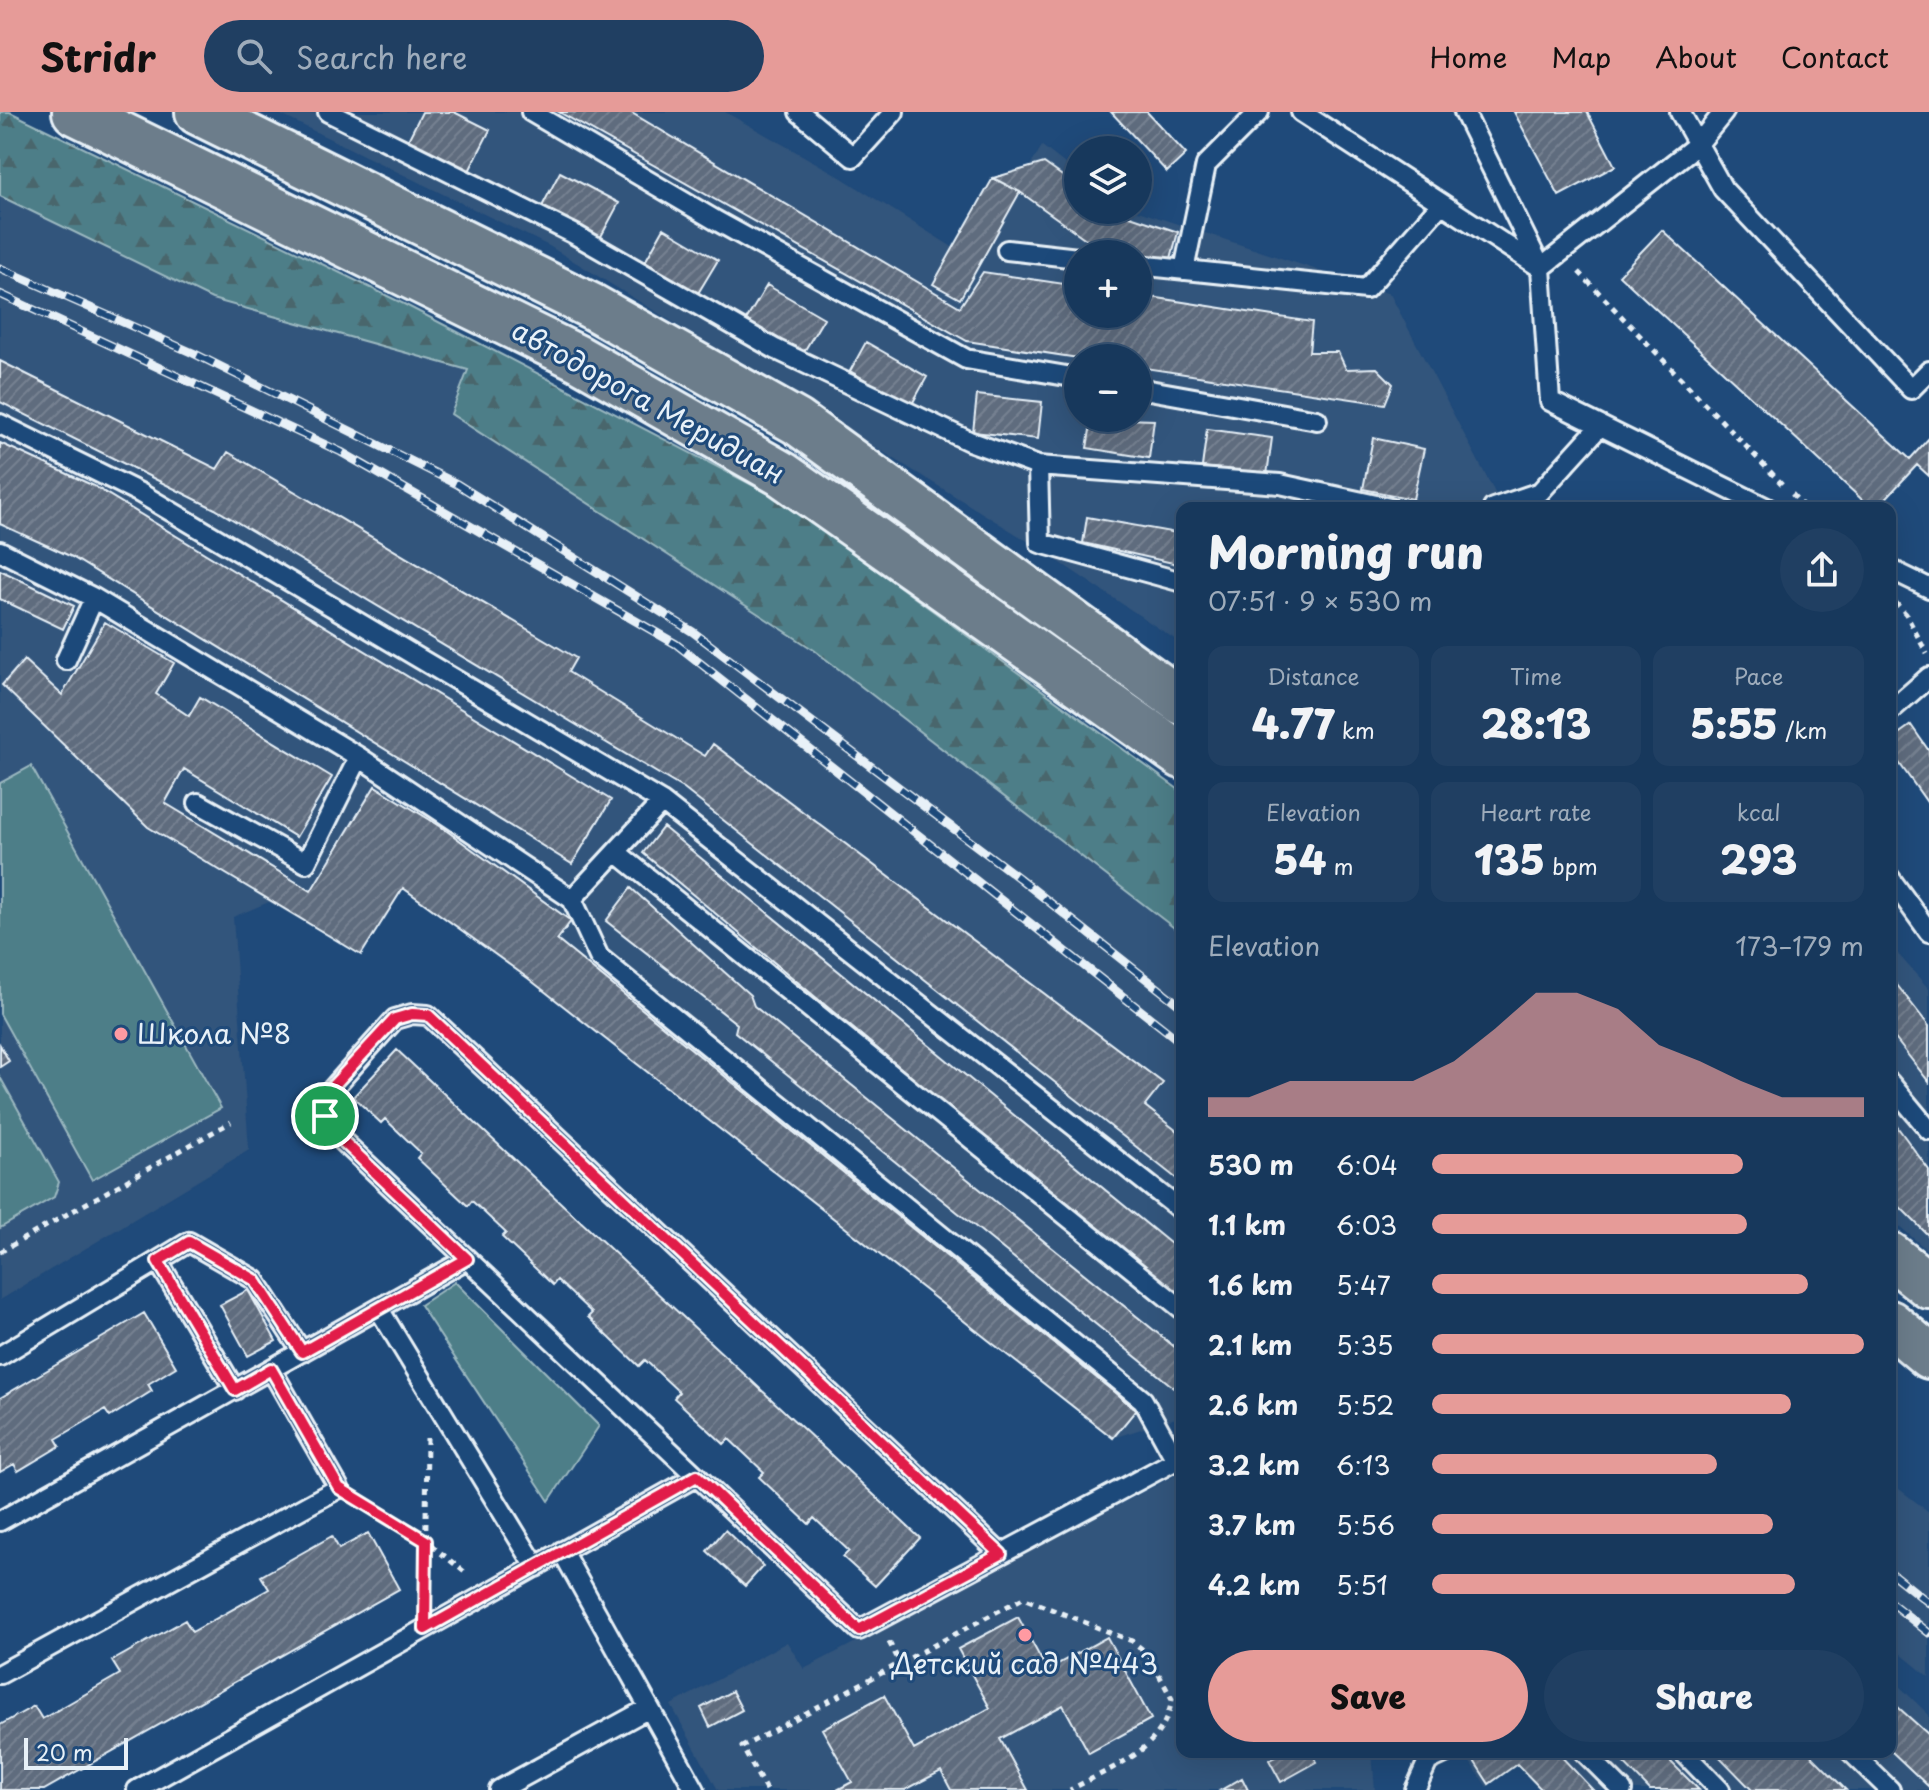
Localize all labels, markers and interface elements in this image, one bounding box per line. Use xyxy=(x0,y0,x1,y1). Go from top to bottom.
search box xyxy=(204,20,764,92)
text: Stridr xyxy=(40,28,156,85)
icon: search xyxy=(232,34,276,78)
text: Search here xyxy=(296,34,467,79)
text: Home xyxy=(1429,35,1507,78)
text: Map xyxy=(1551,35,1611,78)
text: About xyxy=(1655,35,1737,78)
text: Contact xyxy=(1781,35,1889,78)
map controls xyxy=(1064,136,1152,432)
button: layers xyxy=(1064,136,1152,224)
button: + xyxy=(1064,240,1152,328)
street label: автодорога Меридиан xyxy=(504,308,793,494)
button: − xyxy=(1064,344,1152,432)
text: Morning run xyxy=(1208,518,1484,584)
button: share xyxy=(1780,528,1864,612)
text: 07:51 · 9 × 530 m xyxy=(1208,581,1432,620)
text: Distance xyxy=(1267,659,1359,692)
text: Time xyxy=(1510,659,1562,692)
text: Pace xyxy=(1734,659,1783,692)
text: 4.77 xyxy=(1252,692,1335,753)
text: 28:13 xyxy=(1481,692,1591,753)
text: 5:55 xyxy=(1690,692,1778,753)
text: km xyxy=(1335,713,1375,746)
text: /km xyxy=(1778,713,1827,746)
text: Elevation xyxy=(1266,795,1361,828)
text: Heart rate xyxy=(1480,795,1592,828)
text: kcal xyxy=(1737,795,1781,828)
text: 54 xyxy=(1273,828,1326,889)
text: 135 xyxy=(1474,828,1545,889)
text: 293 xyxy=(1720,828,1797,889)
text: m xyxy=(1326,849,1353,882)
text: bpm xyxy=(1545,849,1598,882)
text: Elevation xyxy=(1208,926,1320,965)
text: 173–179 m xyxy=(1735,926,1864,965)
place label: Школа №8 xyxy=(137,1011,291,1054)
marker: Школа №8 xyxy=(112,1025,130,1043)
pin xyxy=(291,1082,359,1150)
icon: arrive xyxy=(303,1094,347,1138)
text: 530 m xyxy=(1208,1145,1294,1184)
text: 6:04 xyxy=(1336,1145,1398,1184)
text: 1.1 km xyxy=(1208,1205,1286,1244)
text: 6:03 xyxy=(1336,1205,1397,1244)
text: 1.6 km xyxy=(1208,1265,1293,1304)
text: 5:47 xyxy=(1336,1265,1391,1304)
text: 2.1 km xyxy=(1208,1325,1292,1364)
text: 5:35 xyxy=(1336,1325,1393,1364)
text: 2.6 km xyxy=(1208,1385,1298,1424)
text: 5:52 xyxy=(1336,1385,1394,1424)
text: 3.2 km xyxy=(1208,1445,1300,1484)
text: 6:13 xyxy=(1336,1445,1391,1484)
text: 3.7 km xyxy=(1208,1505,1296,1544)
text: 5:56 xyxy=(1336,1505,1395,1544)
text: 4.2 km xyxy=(1208,1565,1300,1604)
text: 5:51 xyxy=(1336,1565,1388,1604)
marker: Детский сад №443 xyxy=(1016,1626,1034,1644)
place label: Детский сад №443 xyxy=(891,1641,1158,1684)
button: Save xyxy=(1208,1650,1528,1742)
button: Share xyxy=(1544,1650,1864,1742)
scale bar xyxy=(24,1734,128,1770)
text: 20 m xyxy=(36,1735,93,1768)

